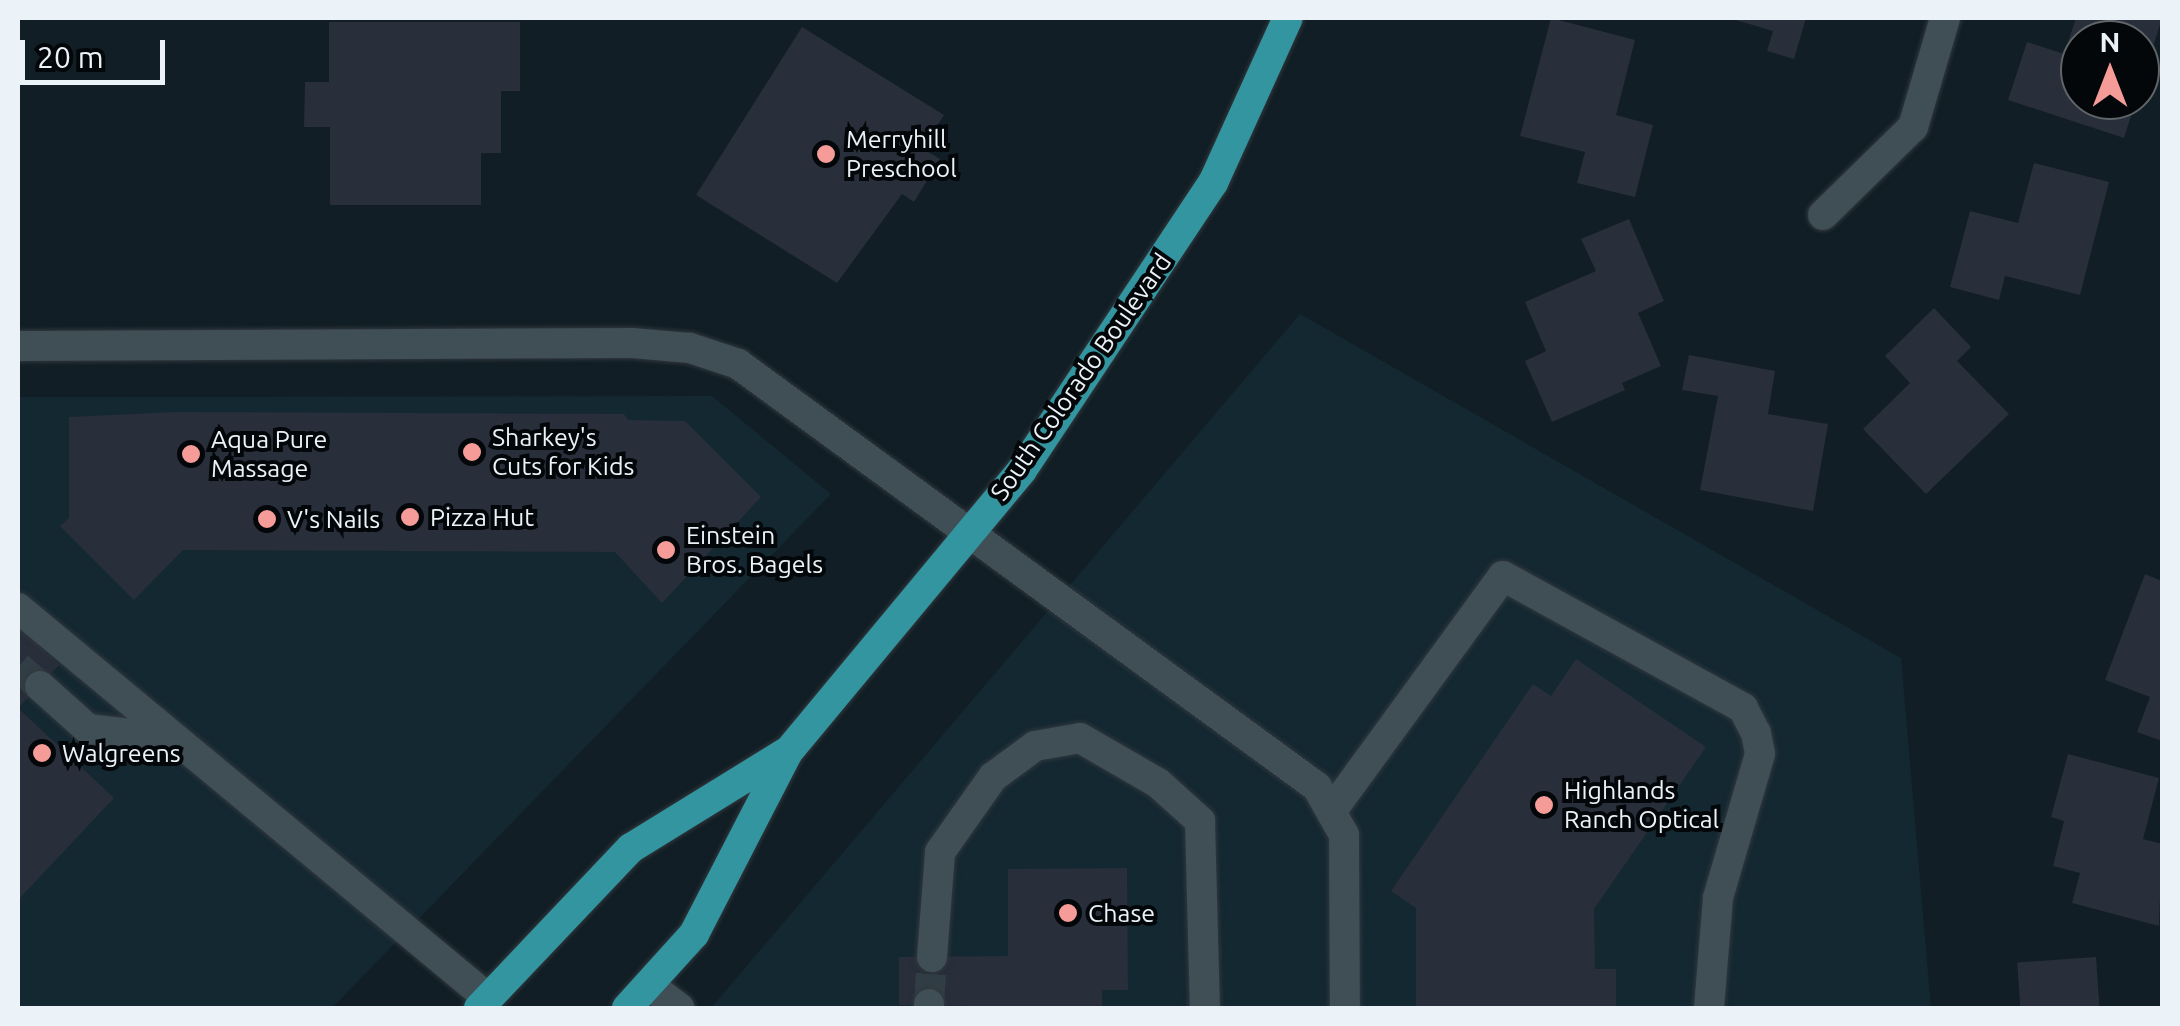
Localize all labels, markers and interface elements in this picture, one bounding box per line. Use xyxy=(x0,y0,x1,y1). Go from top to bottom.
scale bar xyxy=(25,20,170,82)
north arrow xyxy=(2060,20,2160,120)
text: N xyxy=(2100,26,2120,57)
text: 20 m xyxy=(37,40,104,74)
place label: Merryhill Preschool xyxy=(846,125,957,184)
marker: Merryhill Preschool xyxy=(815,143,837,165)
street label: South Colorado Boulevard xyxy=(984,248,1178,506)
place label: Sharkey's Cuts for Kids xyxy=(492,423,634,482)
place label: Aqua Pure Massage xyxy=(211,425,327,484)
marker: Sharkey's Cuts for Kids xyxy=(461,441,483,463)
marker: Aqua Pure Massage xyxy=(180,443,202,465)
place label: Pizza Hut xyxy=(430,502,534,532)
place label: V's Nails xyxy=(287,504,380,534)
marker: Pizza Hut xyxy=(399,506,421,528)
marker: V's Nails xyxy=(256,508,278,530)
place label: Einstein Bros. Bagels xyxy=(686,521,823,580)
marker: Einstein Bros. Bagels xyxy=(655,539,677,561)
place label: Walgreens xyxy=(62,738,181,768)
marker: Walgreens xyxy=(31,742,53,764)
place label: Highlands Ranch Optical xyxy=(1564,776,1719,835)
marker: Highlands Ranch Optical xyxy=(1533,794,1555,816)
place label: Chase xyxy=(1088,898,1155,928)
marker: Chase xyxy=(1057,902,1079,924)

